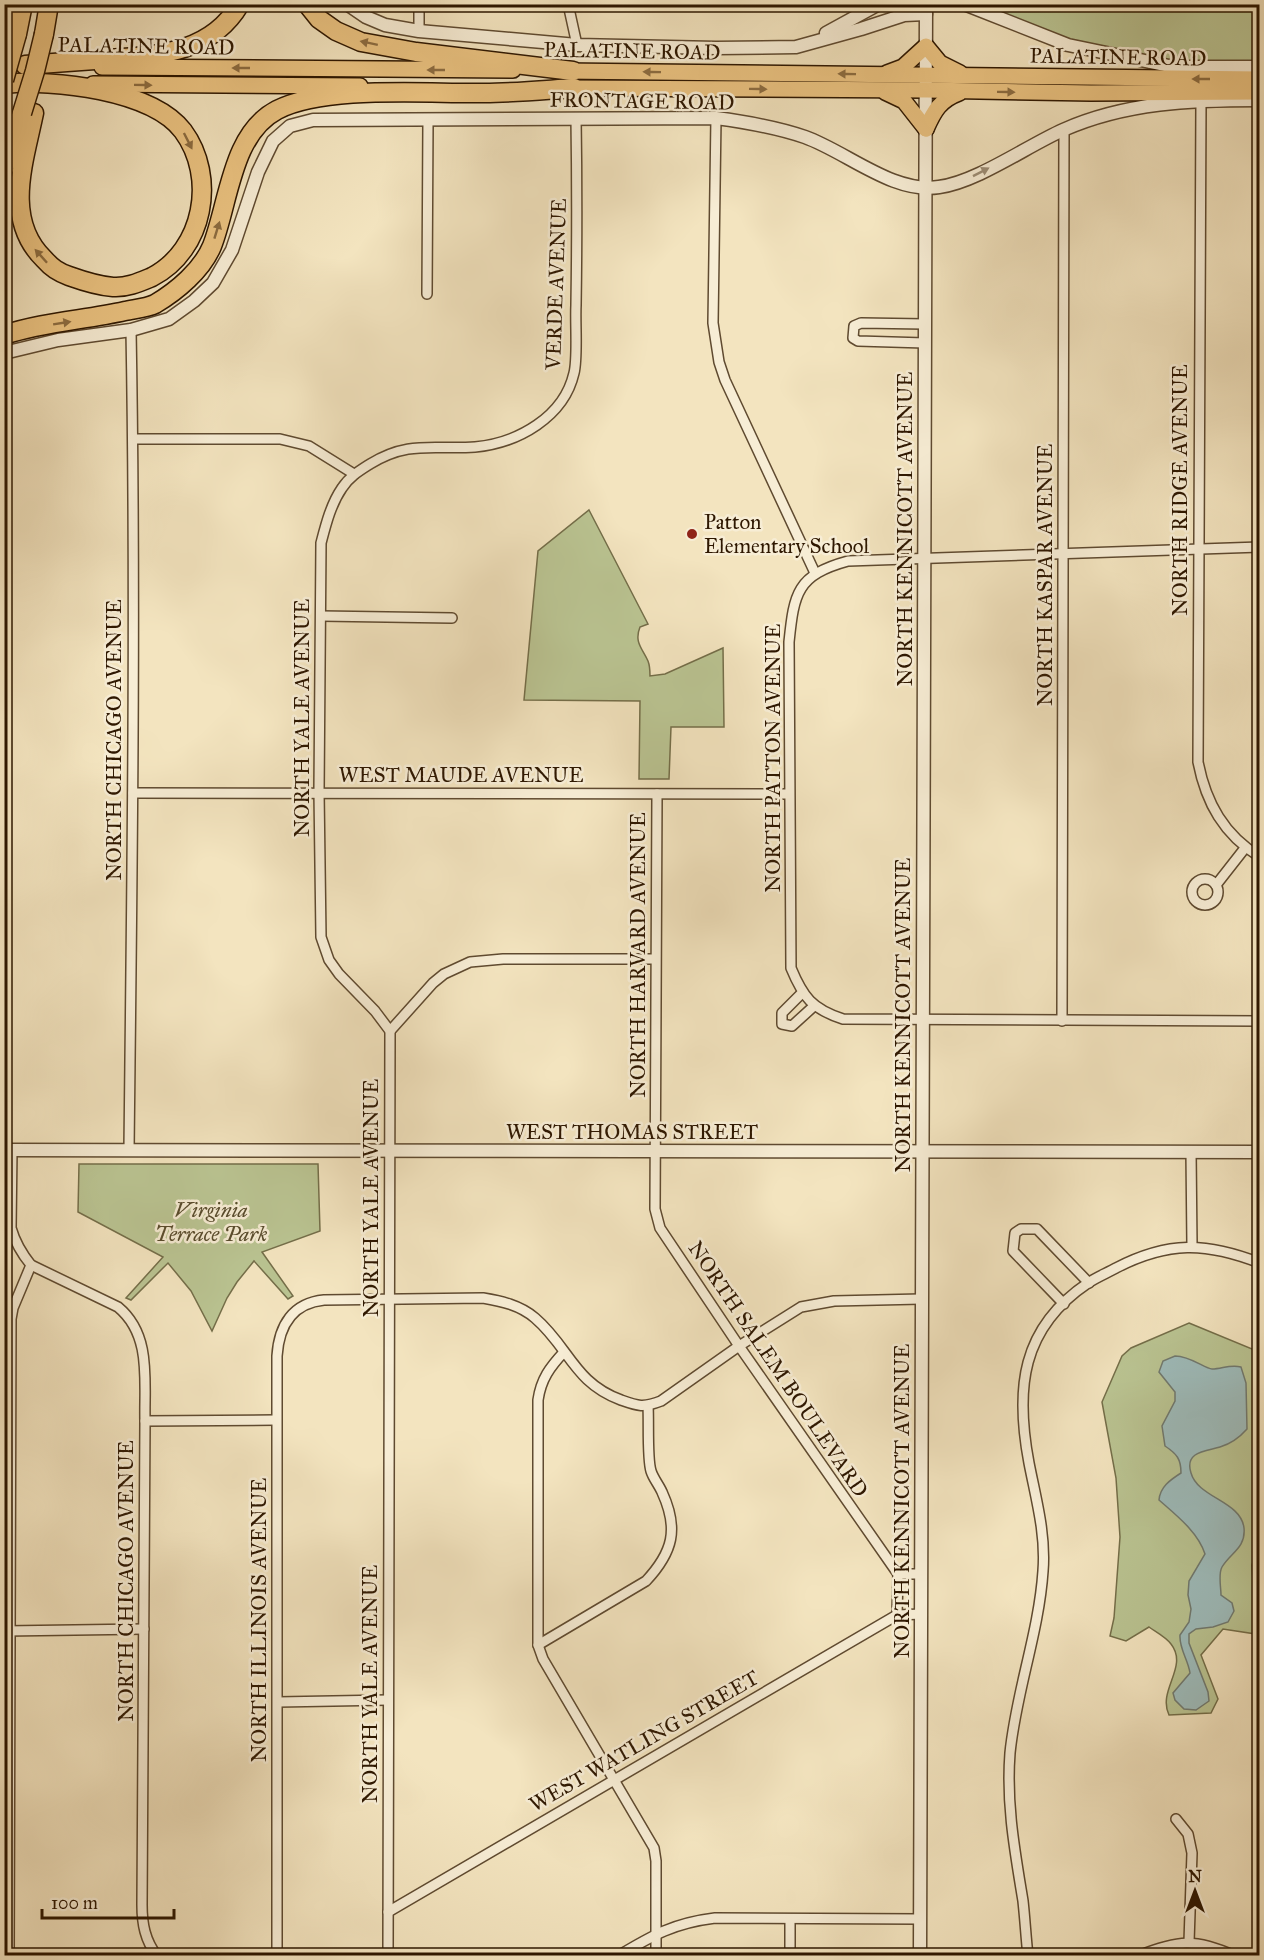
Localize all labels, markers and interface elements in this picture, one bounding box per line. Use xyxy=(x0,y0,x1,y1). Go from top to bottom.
street label: PALATINE ROAD xyxy=(57,31,235,61)
street label: PALATINE ROAD xyxy=(543,36,721,66)
one-way arrow xyxy=(359,38,378,47)
street label: PALATINE ROAD xyxy=(1029,42,1207,72)
one-way arrow xyxy=(232,64,251,73)
one-way arrow xyxy=(427,65,446,75)
one-way arrow xyxy=(643,67,662,77)
one-way arrow xyxy=(838,70,857,79)
one-way arrow xyxy=(1192,74,1211,84)
one-way arrow xyxy=(133,80,152,90)
one-way arrow xyxy=(748,85,767,94)
street label: FRONTAGE ROAD xyxy=(549,86,735,116)
one-way arrow xyxy=(997,87,1016,96)
one-way arrow xyxy=(183,133,193,150)
one-way arrow xyxy=(972,167,990,177)
street label: VERDE AVENUE xyxy=(540,198,572,371)
one-way arrow xyxy=(213,221,222,239)
one-way arrow xyxy=(35,249,48,264)
one-way arrow xyxy=(52,319,71,328)
street label: NORTH RIDGE AVENUE xyxy=(1167,364,1193,616)
street label: NORTH KENNICOTT AVENUE xyxy=(892,372,918,686)
street label: NORTH KASPAR AVENUE xyxy=(1032,444,1058,706)
place label: Patton Elementary School xyxy=(704,509,869,559)
marker: Patton Elementary School xyxy=(685,527,699,541)
street label: NORTH CHICAGO AVENUE xyxy=(101,599,127,881)
street label: NORTH YALE AVENUE xyxy=(289,599,315,837)
street label: NORTH PATTON AVENUE xyxy=(760,624,786,892)
street label: WEST MAUDE AVENUE xyxy=(339,762,583,788)
street label: NORTH HARVARD AVENUE xyxy=(625,812,651,1098)
street label: NORTH KENNICOTT AVENUE xyxy=(890,858,916,1172)
street label: NORTH YALE AVENUE xyxy=(358,1079,384,1317)
street label: WEST THOMAS STREET xyxy=(506,1119,758,1145)
park label: Virginia Terrace Park xyxy=(155,1197,268,1247)
street label: NORTH SALEM BOULEVARD xyxy=(682,1236,874,1502)
street label: NORTH KENNICOTT AVENUE xyxy=(889,1344,915,1658)
street label: NORTH CHICAGO AVENUE xyxy=(113,1440,139,1722)
street label: NORTH ILLINOIS AVENUE xyxy=(246,1478,272,1762)
street label: NORTH YALE AVENUE xyxy=(357,1565,383,1803)
street label: WEST WATLING STREET xyxy=(525,1665,763,1817)
north arrow xyxy=(1165,1861,1225,1921)
text: N xyxy=(1188,1867,1202,1886)
scale bar xyxy=(42,1882,174,1920)
text: 100 m xyxy=(51,1892,98,1914)

